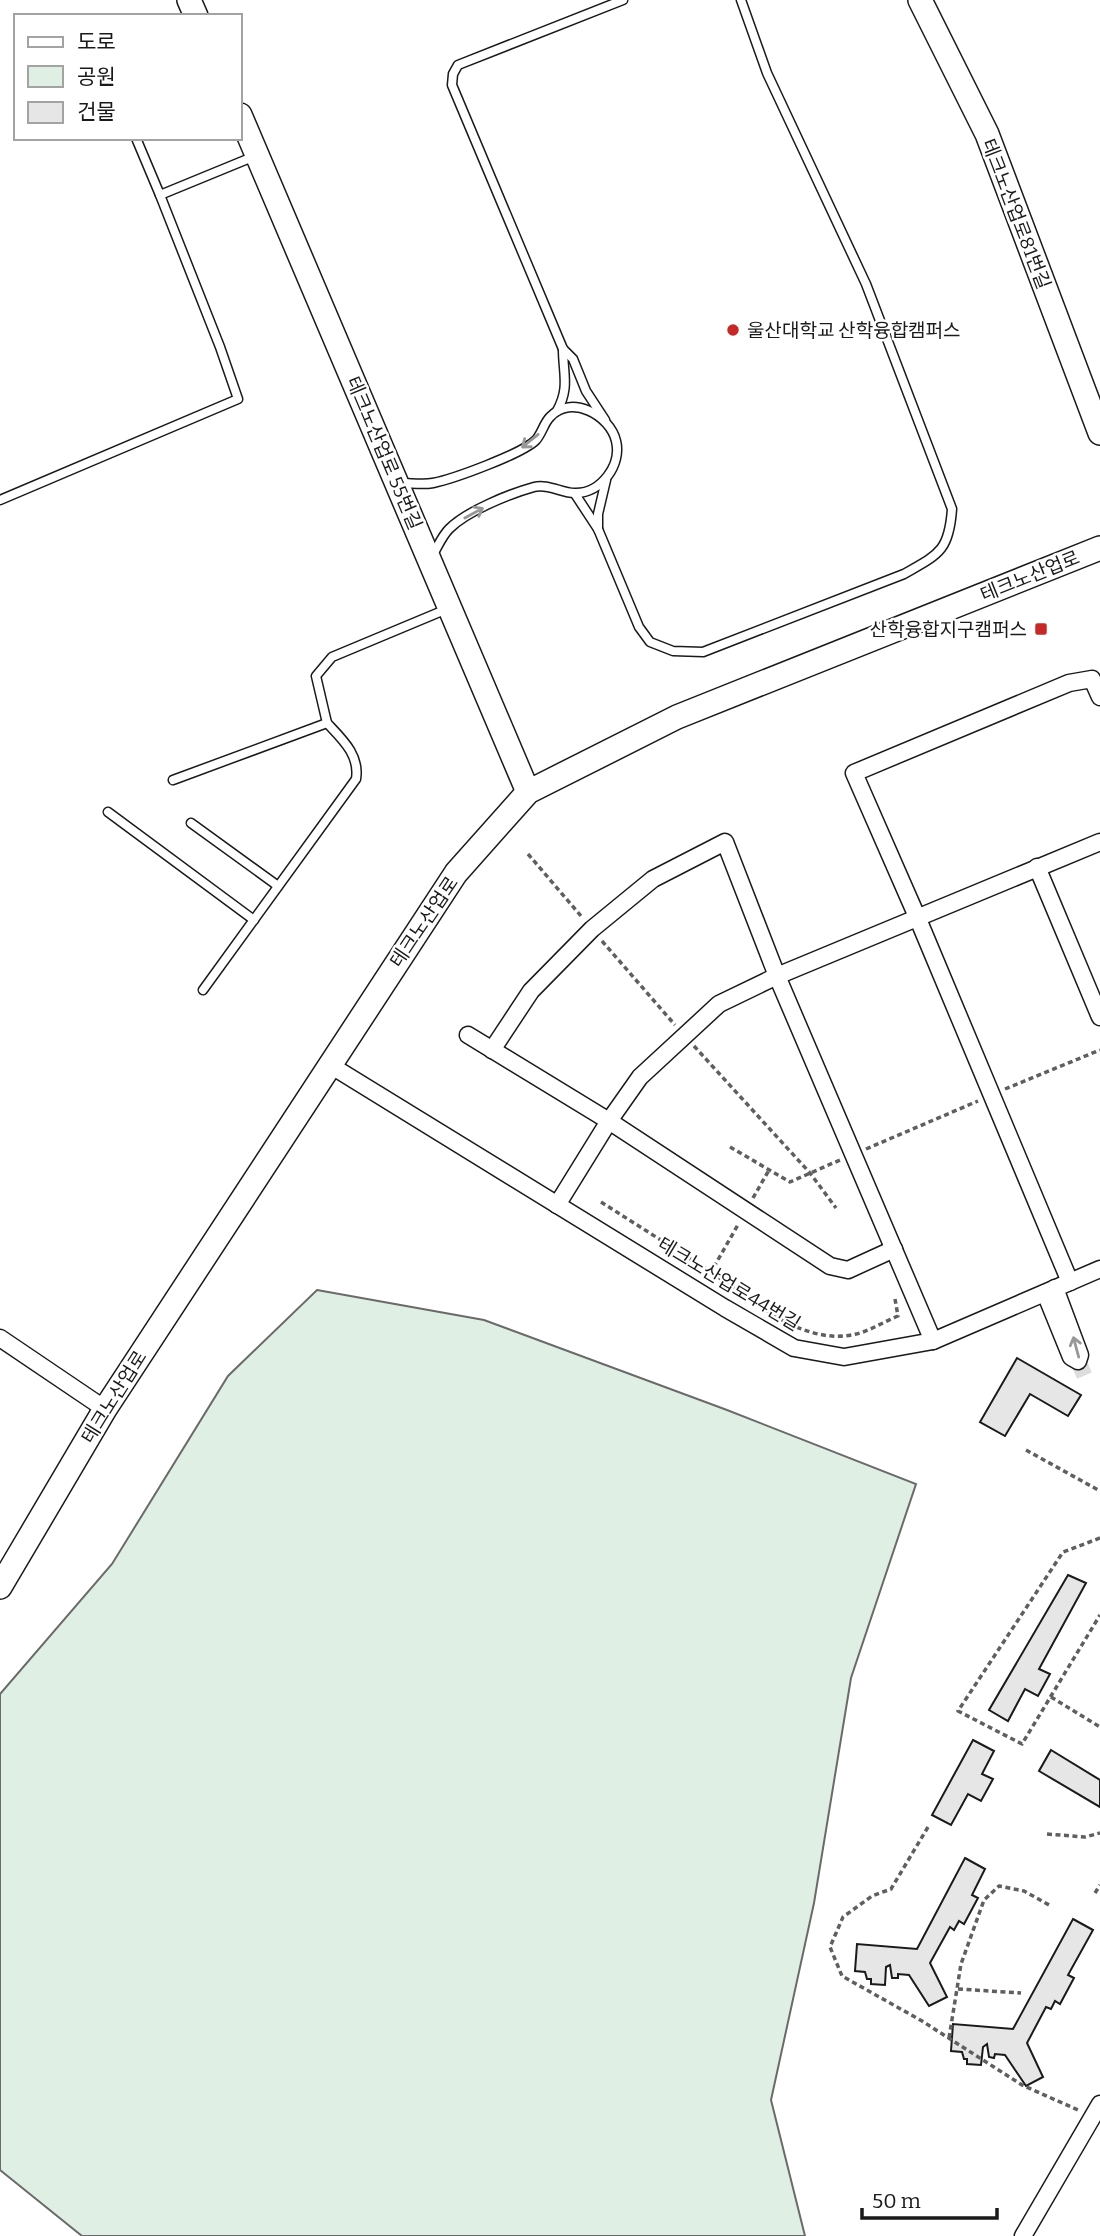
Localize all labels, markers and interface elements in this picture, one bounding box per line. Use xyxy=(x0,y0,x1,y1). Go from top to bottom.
legend xyxy=(14,14,242,140)
text: 도로 xyxy=(77,29,116,55)
text: 공원 xyxy=(77,64,116,90)
text: 건물 xyxy=(77,99,116,125)
street label: 테크노산업로81번길 xyxy=(977,136,1055,292)
place label: 울산대학교 산학융합캠퍼스 xyxy=(747,319,961,342)
marker: 울산대학교 산학융합캠퍼스 xyxy=(725,322,741,338)
street label: 테크노산업로 55번길 xyxy=(341,373,427,533)
one-way arrow xyxy=(521,433,540,448)
one-way arrow xyxy=(463,506,483,520)
street label: 테크노산업로 xyxy=(977,546,1083,606)
place label: 산학융합지구캠퍼스 xyxy=(870,618,1027,641)
marker: 산학융합지구캠퍼스 xyxy=(1033,621,1049,637)
street label: 테크노산업로 xyxy=(385,872,463,972)
street label: 테크노산업로44번길 xyxy=(654,1232,804,1336)
one-way arrow xyxy=(1069,1337,1082,1359)
street label: 테크노산업로 xyxy=(76,1346,152,1448)
scale bar xyxy=(862,2176,997,2220)
text: 50 m xyxy=(872,2188,921,2214)

